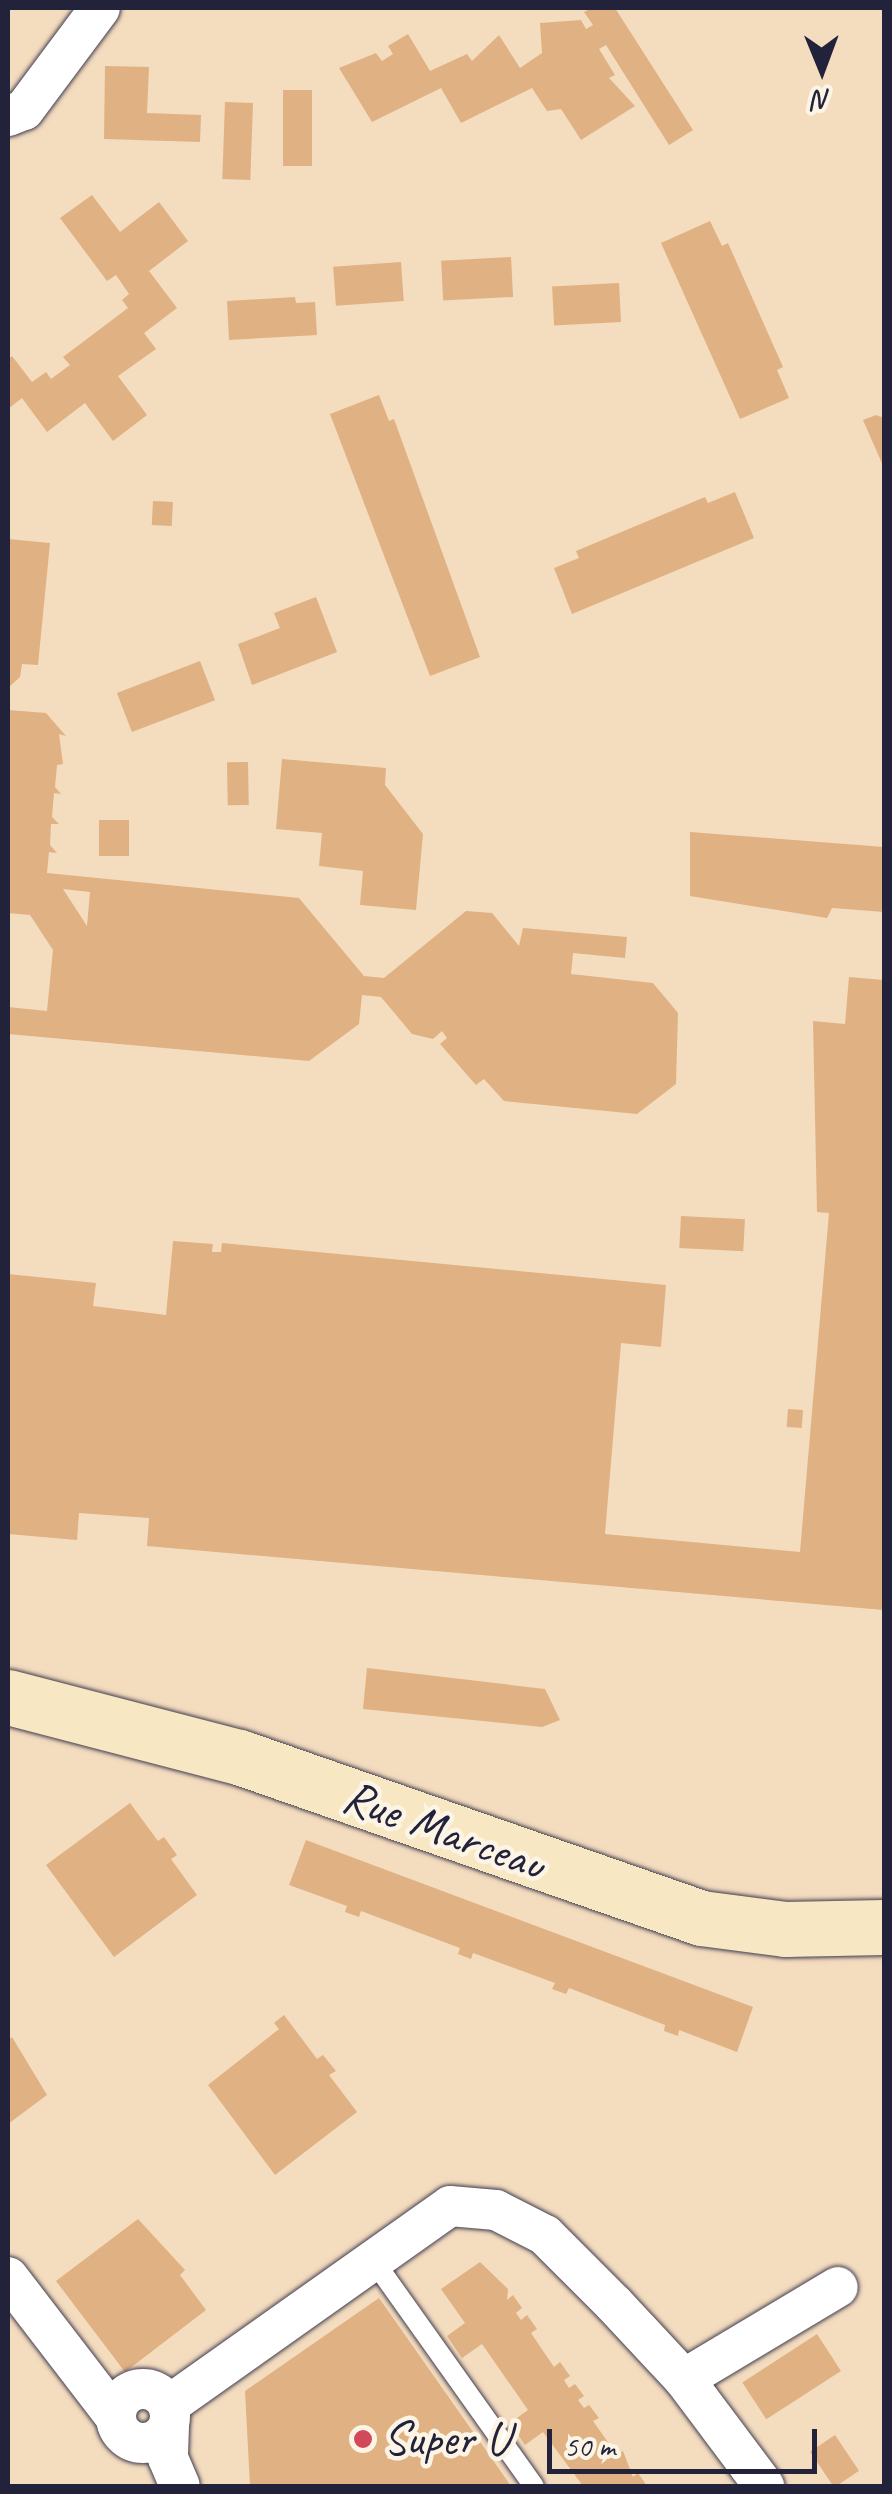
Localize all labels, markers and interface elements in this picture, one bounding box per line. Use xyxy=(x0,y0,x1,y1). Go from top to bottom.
north arrow xyxy=(772,20,872,120)
text: N xyxy=(814,83,832,118)
street label: Rue Marceau xyxy=(335,1767,553,1893)
scale bar xyxy=(552,2409,822,2471)
place label: Super U xyxy=(383,2410,509,2468)
text: 50 m xyxy=(564,2427,615,2465)
marker: Super U xyxy=(352,2428,374,2450)

